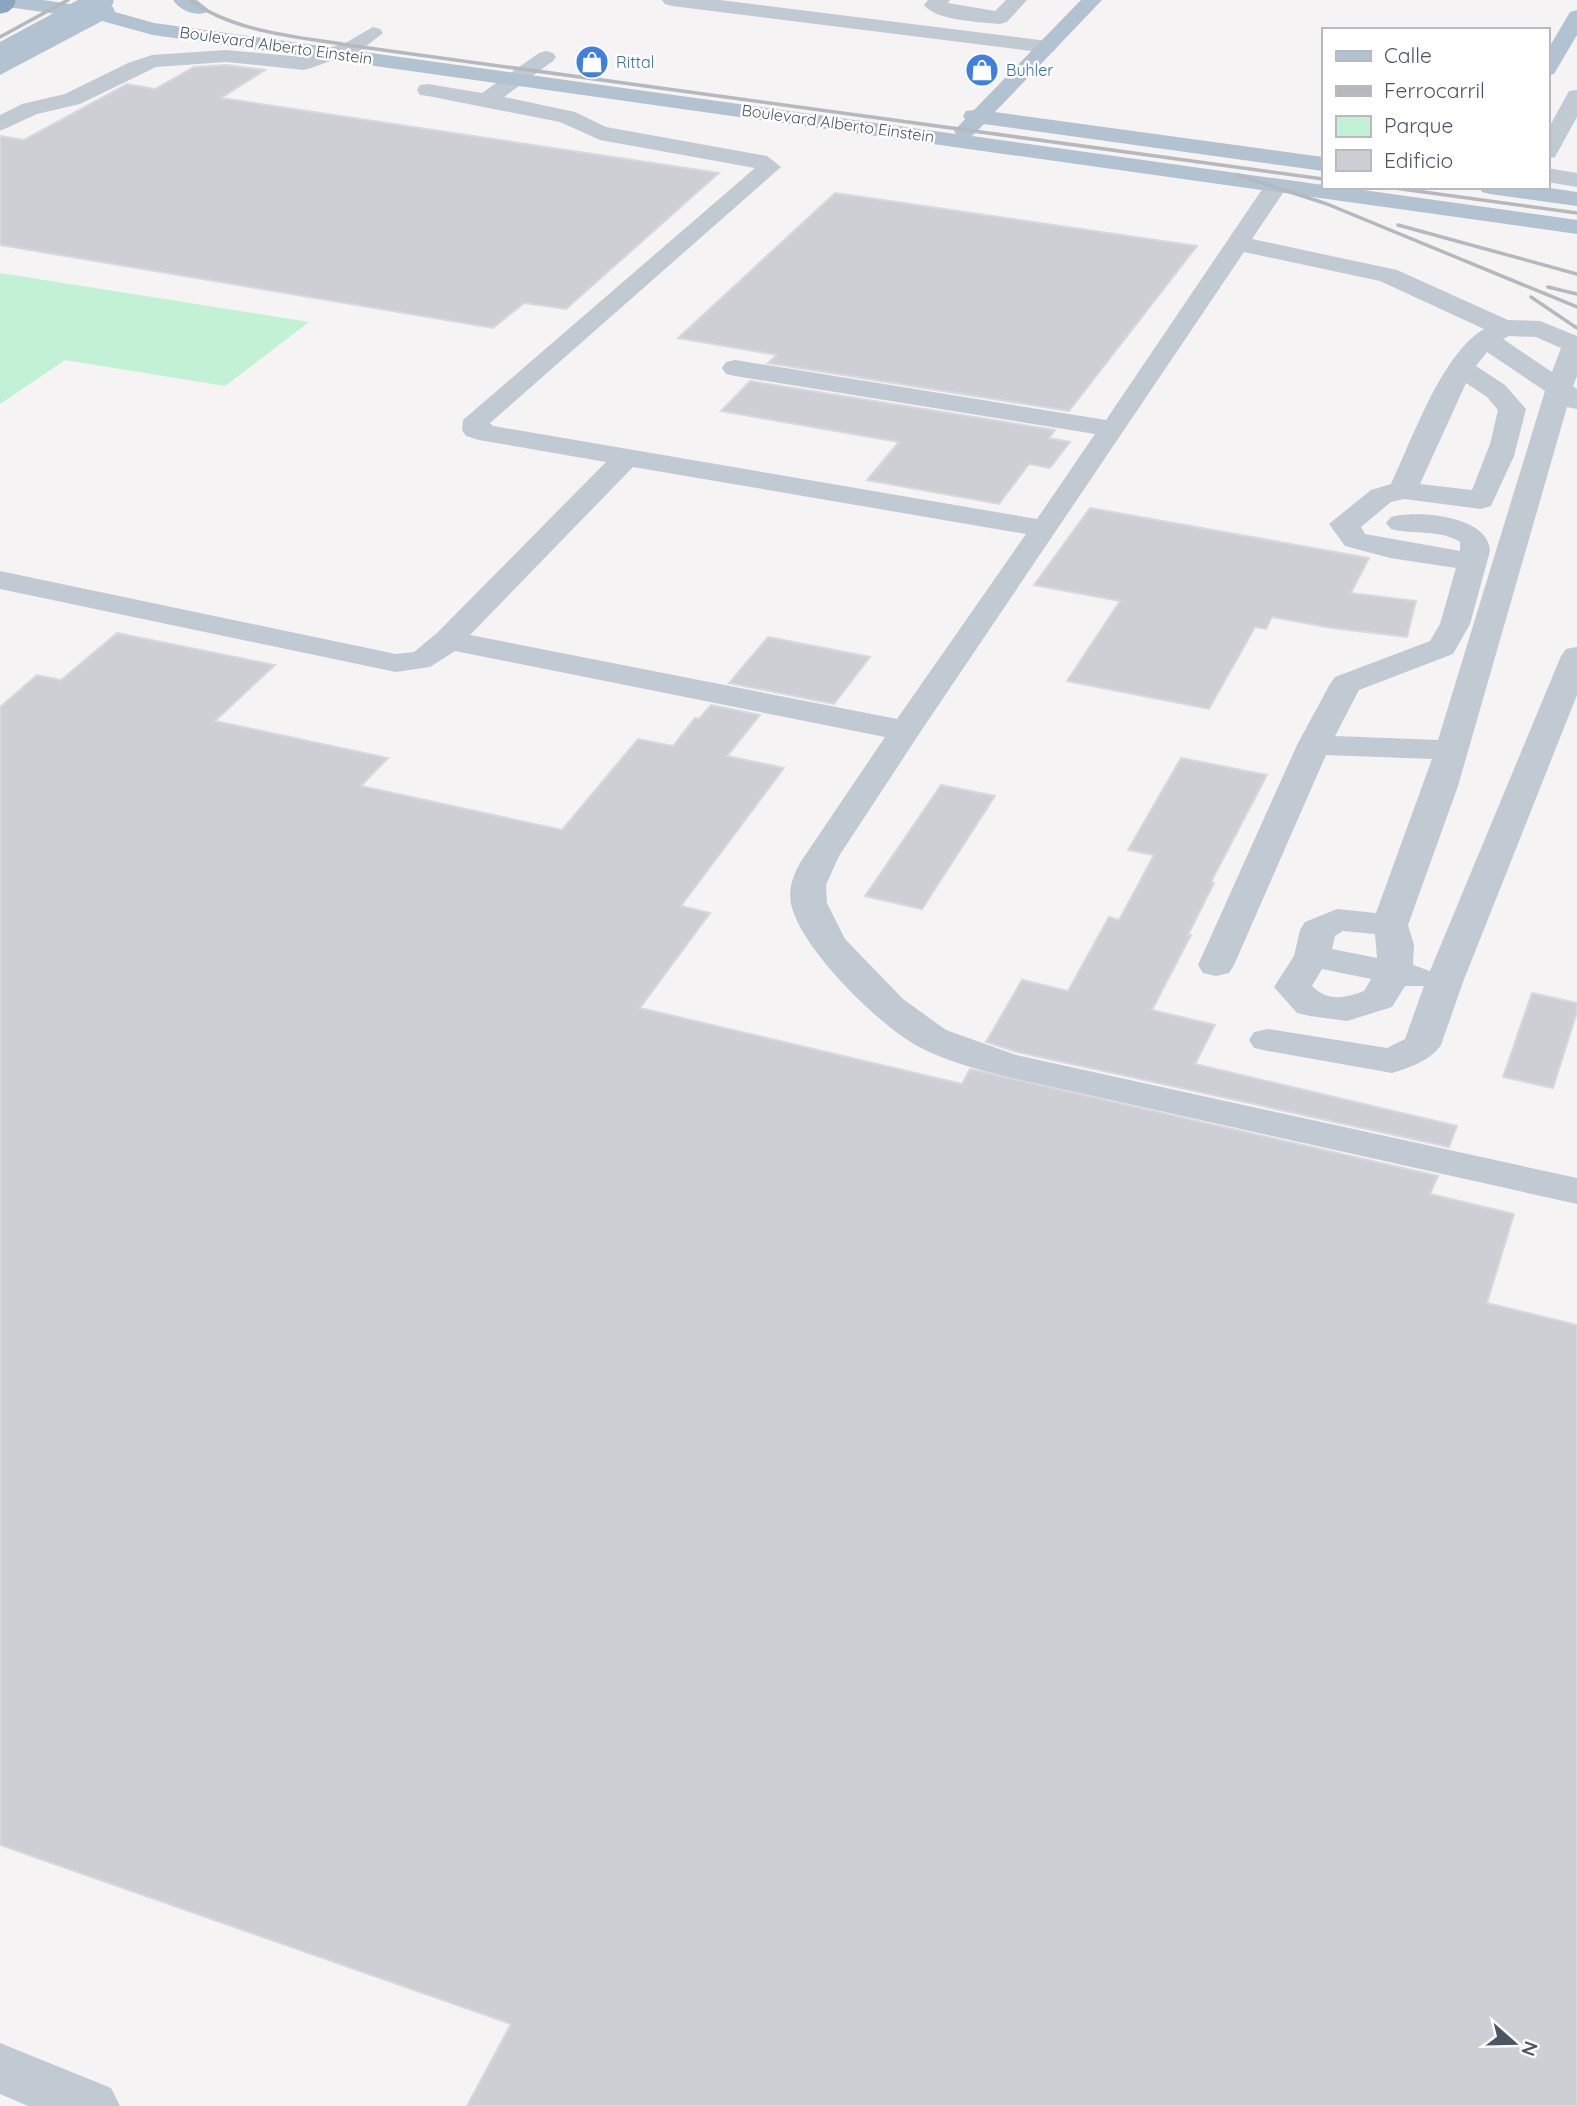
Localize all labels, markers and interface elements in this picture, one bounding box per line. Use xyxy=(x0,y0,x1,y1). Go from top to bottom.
street label: Boulevard Alberto Einstein xyxy=(178,22,374,68)
legend xyxy=(1322,28,1549,189)
text: Calle xyxy=(1384,42,1432,68)
shop icon: Rittal xyxy=(573,43,611,81)
shop icon: Buhler xyxy=(963,51,1001,89)
place label: Rittal xyxy=(616,52,654,72)
place label: Buhler xyxy=(1006,60,1053,80)
text: Ferrocarril xyxy=(1384,77,1485,103)
street label: Boulevard Alberto Einstein xyxy=(740,100,936,146)
text: Parque xyxy=(1384,112,1453,138)
text: Edificio xyxy=(1384,147,1453,173)
north arrow xyxy=(1479,2008,1549,2078)
text: N xyxy=(1516,2038,1544,2059)

